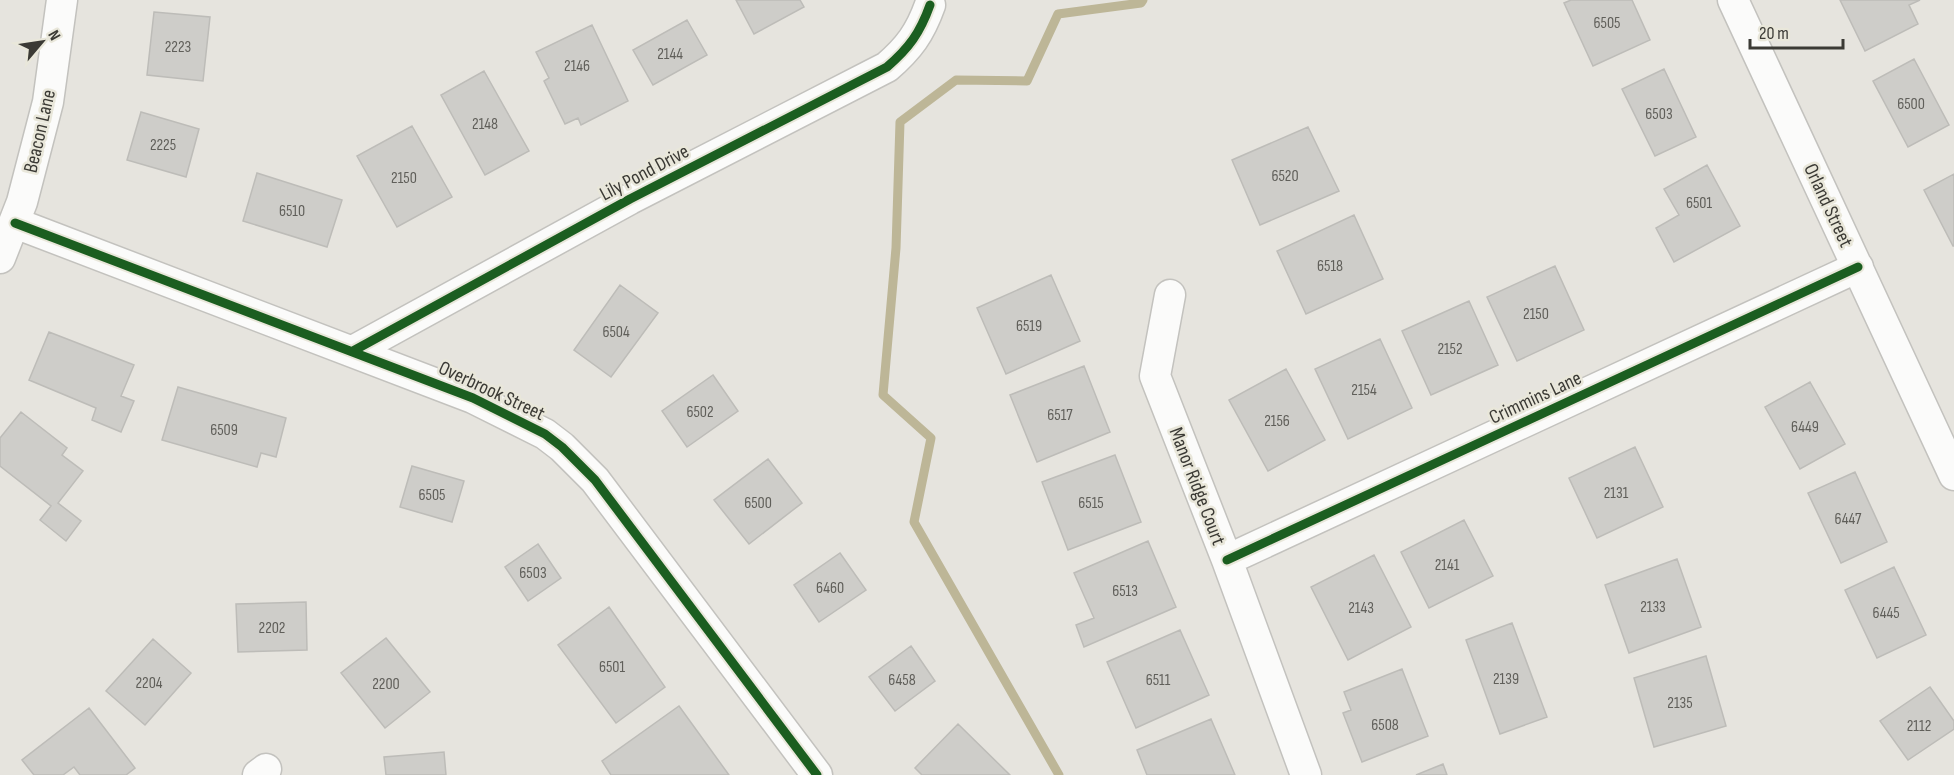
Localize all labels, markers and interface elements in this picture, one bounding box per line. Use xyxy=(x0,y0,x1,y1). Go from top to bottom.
north arrow xyxy=(12,12,72,72)
scale bar xyxy=(1750,12,1843,50)
house number: 6505 xyxy=(1594,14,1620,33)
text: 20 m xyxy=(1759,23,1789,44)
text: N xyxy=(43,27,64,44)
house number: 2223 xyxy=(165,38,191,57)
house number: 2144 xyxy=(657,45,683,64)
house number: 2146 xyxy=(564,57,590,76)
street label: Beacon Lane xyxy=(19,87,61,175)
house number: 6500 xyxy=(1897,95,1925,114)
house number: 6503 xyxy=(1645,105,1673,124)
house number: 2148 xyxy=(472,115,498,134)
house number: 2225 xyxy=(150,136,176,155)
street label: Lily Pond Drive xyxy=(596,139,693,206)
street label: Orland Street xyxy=(1798,160,1858,251)
house number: 6520 xyxy=(1271,167,1299,186)
house number: 2150 xyxy=(391,169,417,188)
house number: 6501 xyxy=(1686,194,1712,213)
house number: 6510 xyxy=(279,202,305,221)
house number: 6518 xyxy=(1317,257,1343,276)
house number: 2150 xyxy=(1523,305,1549,324)
house number: 6519 xyxy=(1016,317,1042,336)
house number: 6504 xyxy=(602,323,630,342)
house number: 2152 xyxy=(1437,340,1463,359)
street label: Overbrook Street xyxy=(435,356,549,426)
street label: Crimmins Lane xyxy=(1485,366,1585,430)
house number: 2154 xyxy=(1351,381,1377,400)
house number: 6502 xyxy=(686,403,714,422)
house number: 6517 xyxy=(1047,406,1073,425)
house number: 2156 xyxy=(1264,412,1290,431)
house number: 6449 xyxy=(1791,418,1819,437)
house number: 6509 xyxy=(210,421,238,440)
street label: Manor Ridge Court xyxy=(1164,424,1230,549)
house number: 2131 xyxy=(1604,484,1629,503)
house number: 6505 xyxy=(419,486,445,505)
house number: 6500 xyxy=(744,494,772,513)
house number: 6515 xyxy=(1078,494,1104,513)
house number: 6447 xyxy=(1834,510,1862,529)
house number: 2141 xyxy=(1435,556,1460,575)
house number: 6503 xyxy=(519,564,547,583)
house number: 6460 xyxy=(816,579,844,598)
house number: 6513 xyxy=(1112,582,1138,601)
house number: 2133 xyxy=(1640,598,1666,617)
house number: 2143 xyxy=(1348,599,1374,618)
house number: 6445 xyxy=(1872,604,1900,623)
house number: 2202 xyxy=(259,619,285,638)
house number: 6501 xyxy=(599,658,625,677)
house number: 2139 xyxy=(1493,670,1519,689)
house number: 6458 xyxy=(888,671,916,690)
house number: 6511 xyxy=(1146,671,1171,690)
house number: 2204 xyxy=(135,674,163,693)
house number: 2200 xyxy=(372,675,400,694)
house number: 2135 xyxy=(1667,694,1693,713)
house number: 6508 xyxy=(1371,716,1399,735)
house number: 2112 xyxy=(1907,717,1931,736)

